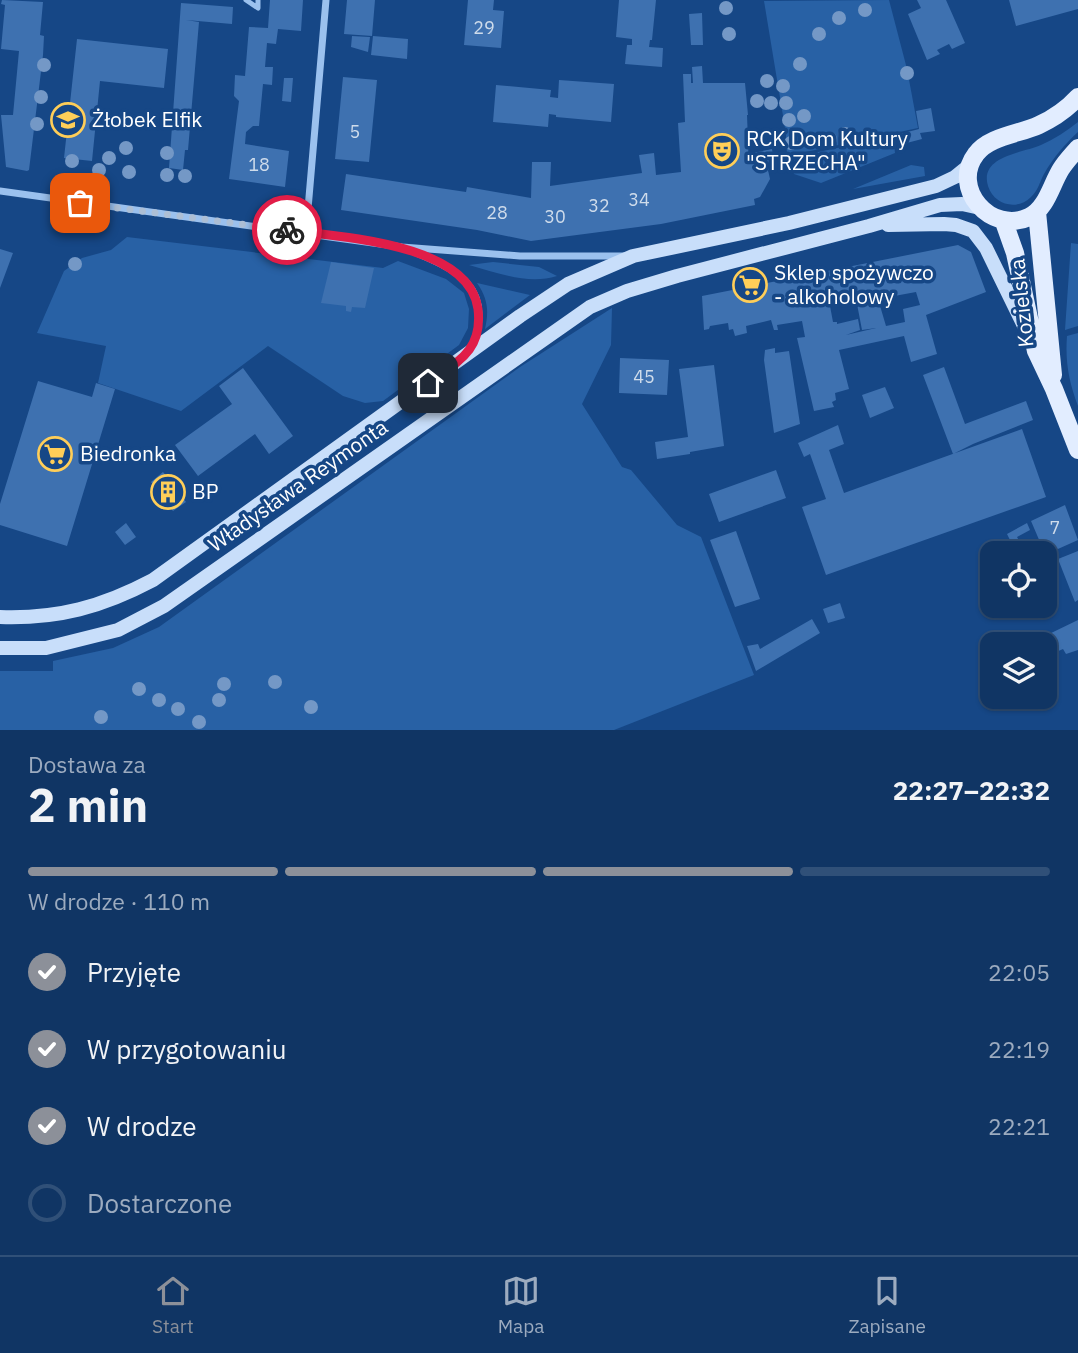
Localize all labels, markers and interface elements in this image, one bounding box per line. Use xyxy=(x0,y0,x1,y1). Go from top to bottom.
house number: 29 xyxy=(473,16,495,39)
school or university icon: Żłobek Elfik xyxy=(49,101,87,139)
place label: Żłobek Elfik xyxy=(92,105,202,133)
house number: 5 xyxy=(350,120,360,143)
place label: RCK Dom Kultury "STRZECHA" xyxy=(746,124,909,176)
theatre icon: RCK Dom Kultury "STRZECHA" xyxy=(703,132,741,170)
house number: 18 xyxy=(248,153,270,176)
pin xyxy=(50,173,110,233)
icon: bag xyxy=(61,184,99,222)
house number: 34 xyxy=(628,188,650,211)
house number: 32 xyxy=(588,194,610,217)
courier xyxy=(252,195,322,265)
house number: 28 xyxy=(486,201,508,224)
house number: 30 xyxy=(544,205,566,228)
icon: bike xyxy=(268,211,306,249)
street label: Kozielska xyxy=(1002,257,1040,349)
place label: Sklep spożywczo - alkoholowy xyxy=(774,258,934,310)
supermarket icon: Sklep spożywczo - alkoholowy xyxy=(731,266,769,304)
pin xyxy=(398,353,458,413)
icon: home xyxy=(409,364,447,402)
house number: 45 xyxy=(633,365,655,388)
street label: Władysława Reymonta xyxy=(202,413,393,558)
supermarket icon: Biedronka xyxy=(36,435,74,473)
place label: Biedronka xyxy=(80,439,176,467)
building icon: BP xyxy=(149,473,187,511)
place label: BP xyxy=(192,477,218,505)
house number: 7 xyxy=(1050,516,1060,539)
map controls xyxy=(980,541,1057,709)
button: locate xyxy=(980,541,1057,618)
button: layers xyxy=(980,632,1057,709)
text: Dostawa za xyxy=(28,749,146,779)
text: 22:27–22:32 xyxy=(893,773,1050,807)
text: 2 min xyxy=(28,775,148,835)
text: W drodze · 110 m xyxy=(28,886,210,916)
icon: check xyxy=(28,953,66,991)
text: Przyjęte xyxy=(87,955,181,989)
text: 22:05 xyxy=(988,957,1050,987)
icon: check xyxy=(28,1030,66,1068)
text: W przygotowaniu xyxy=(87,1032,286,1066)
text: 22:19 xyxy=(988,1034,1050,1064)
icon: check xyxy=(28,1107,66,1145)
text: W drodze xyxy=(87,1109,197,1143)
text: 22:21 xyxy=(988,1111,1050,1141)
text: Dostarczone xyxy=(87,1186,232,1220)
tab: Start xyxy=(152,1272,194,1338)
tab: Mapa xyxy=(498,1272,544,1338)
tab: Zapisane xyxy=(848,1272,926,1338)

